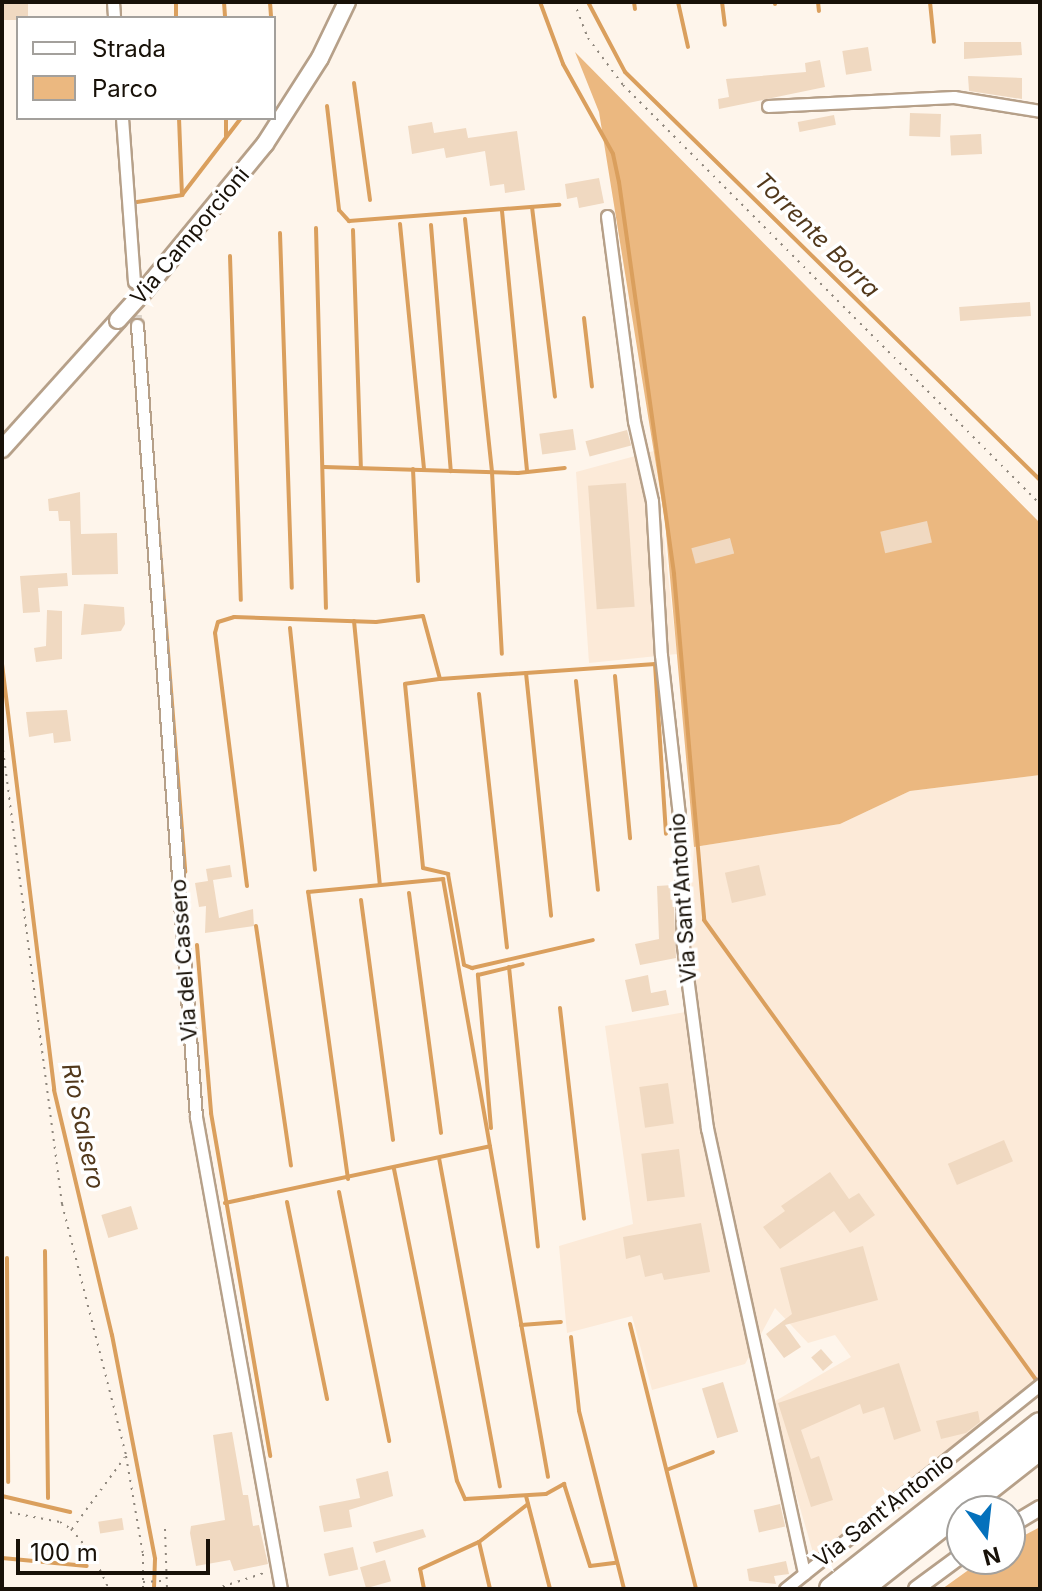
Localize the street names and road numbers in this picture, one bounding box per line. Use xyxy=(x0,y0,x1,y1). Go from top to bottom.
street label: Via Camporcioni xyxy=(125,162,255,310)
street label: Via Sant'Antonio xyxy=(664,812,702,984)
street label: Via del Cassero xyxy=(165,878,203,1042)
street label: Via Sant'Antonio xyxy=(809,1447,959,1573)

